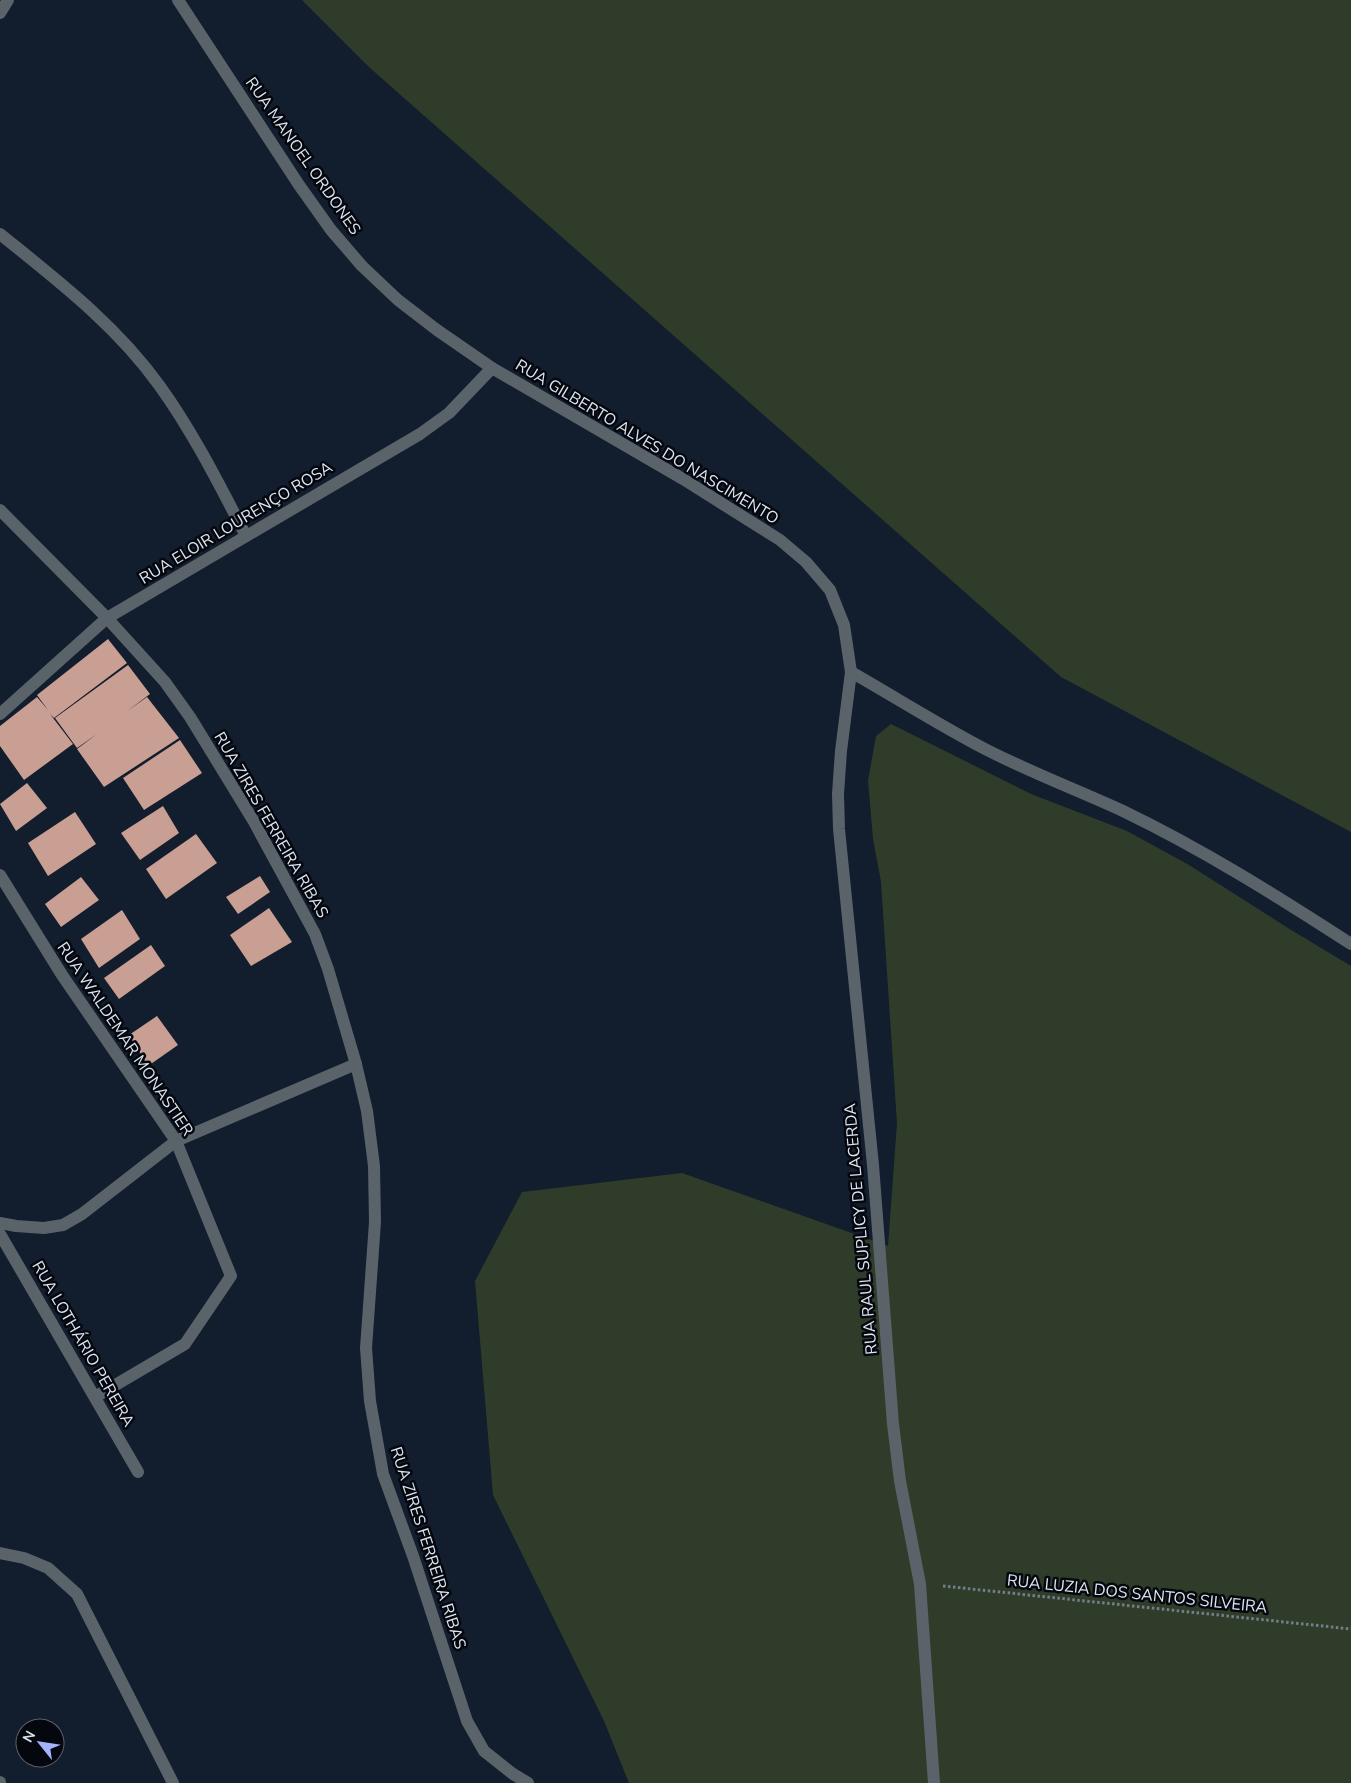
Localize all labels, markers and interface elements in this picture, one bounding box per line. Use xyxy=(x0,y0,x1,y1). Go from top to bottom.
street label: RUA MANOEL ORDONES xyxy=(240,73,366,239)
street label: RUA GILBERTO ALVES DO NASCIMENTO xyxy=(511,354,783,530)
street label: RUA ELOIR LOURENÇO ROSA xyxy=(135,456,337,590)
street label: RUA ZIRES FERREIRA RIBAS xyxy=(209,728,333,922)
street label: RUA WALDEMAR MONASTIER xyxy=(52,938,198,1140)
street label: RUA RAUL SUPLICY DE LACERDA xyxy=(839,1102,883,1356)
street label: RUA LOTHÁRIO PEREIRA xyxy=(26,1257,140,1431)
street label: RUA ZIRES FERREIRA RIBAS xyxy=(385,1444,471,1652)
street label: RUA LUZIA DOS SANTOS SILVEIRA xyxy=(1006,1569,1269,1619)
north arrow xyxy=(15,1718,65,1768)
text: N xyxy=(18,1727,40,1746)

